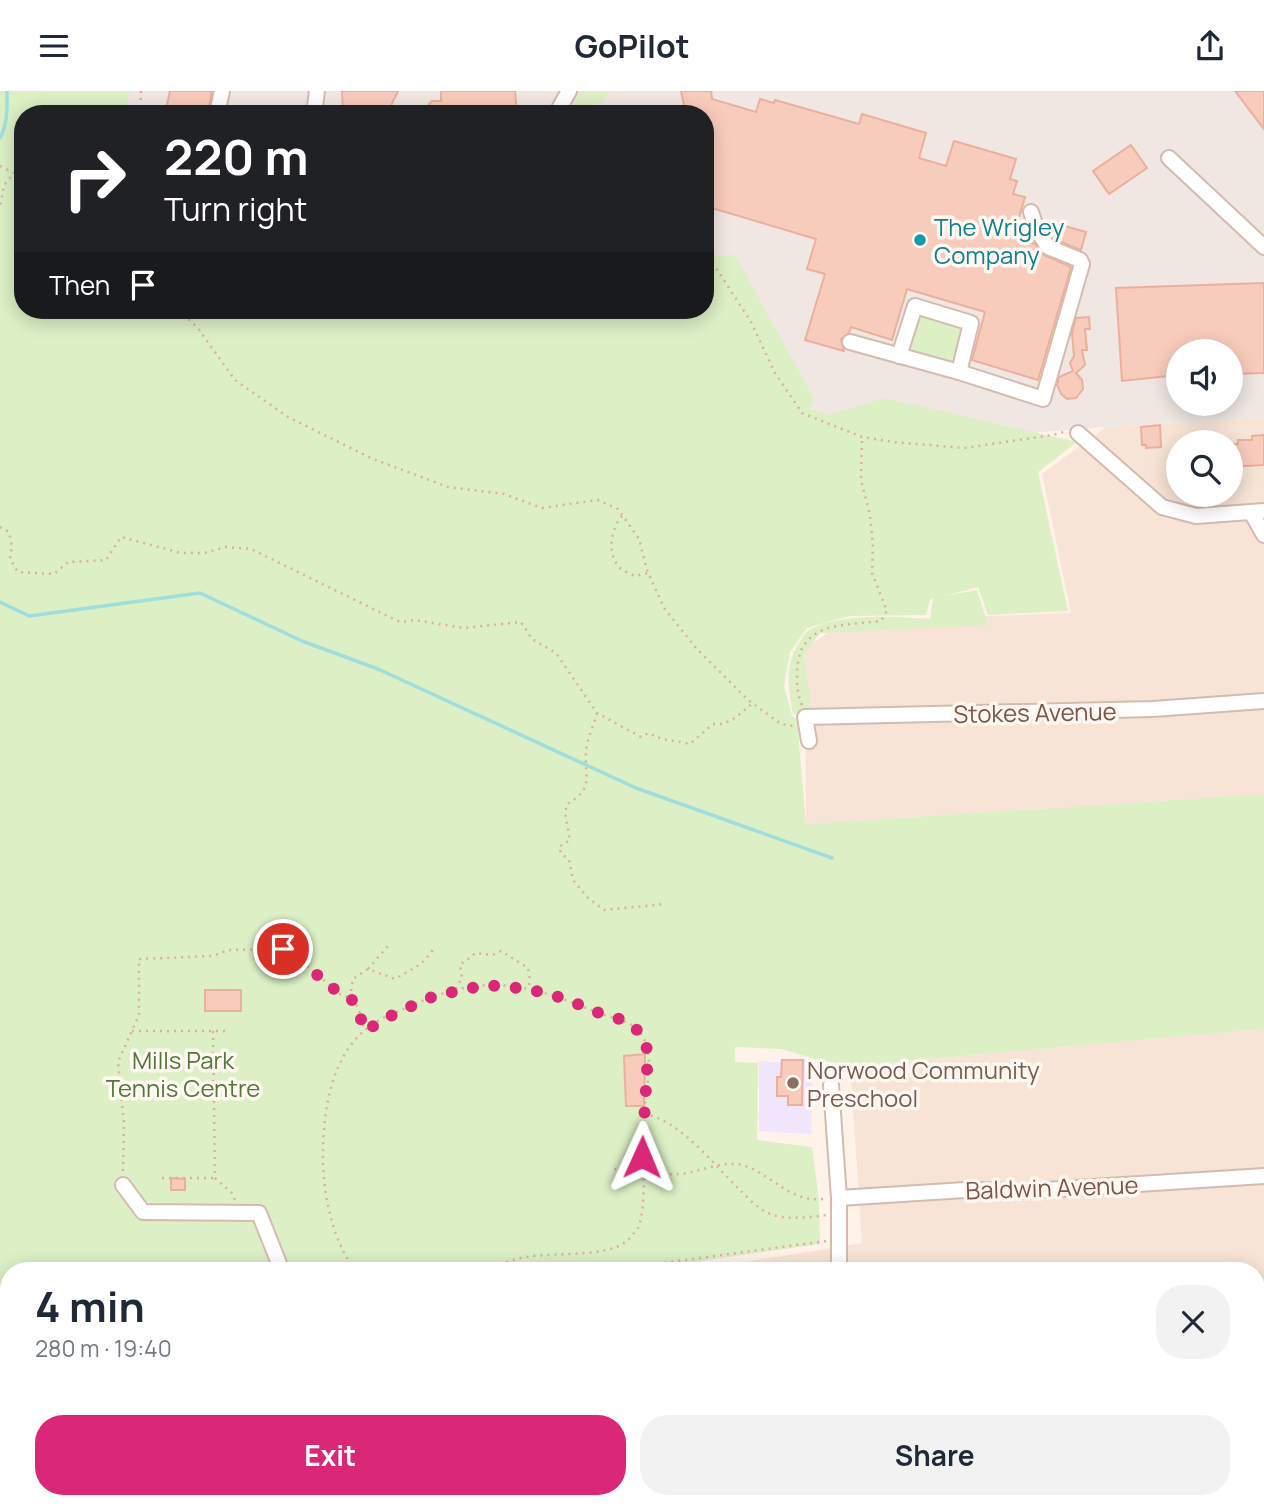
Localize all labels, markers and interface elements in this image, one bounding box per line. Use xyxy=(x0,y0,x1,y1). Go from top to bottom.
text: GoPilot xyxy=(574,24,690,68)
icon: menu xyxy=(35,27,73,65)
icon: share xyxy=(1191,27,1229,65)
text: 220 m xyxy=(164,123,308,190)
icon: right xyxy=(49,133,140,224)
text: Turn right xyxy=(164,187,307,231)
place label: The Wrigley Company xyxy=(934,210,1065,271)
marker: The Wrigley Company xyxy=(912,232,928,248)
icon: arrive xyxy=(124,266,162,304)
text: Then xyxy=(49,267,110,303)
map controls xyxy=(1166,339,1243,507)
button: sound xyxy=(1166,339,1243,416)
button: search xyxy=(1166,430,1243,507)
street label: Stokes Avenue xyxy=(953,694,1117,730)
pin xyxy=(253,919,313,979)
icon: arrive xyxy=(264,930,302,968)
park label: Mills Park Tennis Centre xyxy=(106,1043,260,1104)
place label: Norwood Community Preschool xyxy=(807,1053,1040,1114)
marker: Norwood Community Preschool xyxy=(785,1075,801,1091)
position arrow xyxy=(605,1120,679,1194)
street label: Baldwin Avenue xyxy=(965,1167,1139,1207)
text: 4 min xyxy=(35,1277,145,1335)
button: close xyxy=(1156,1285,1230,1359)
text: 280 m · 19:40 xyxy=(35,1332,172,1364)
button: Exit xyxy=(35,1415,626,1495)
button: Share xyxy=(640,1415,1230,1495)

